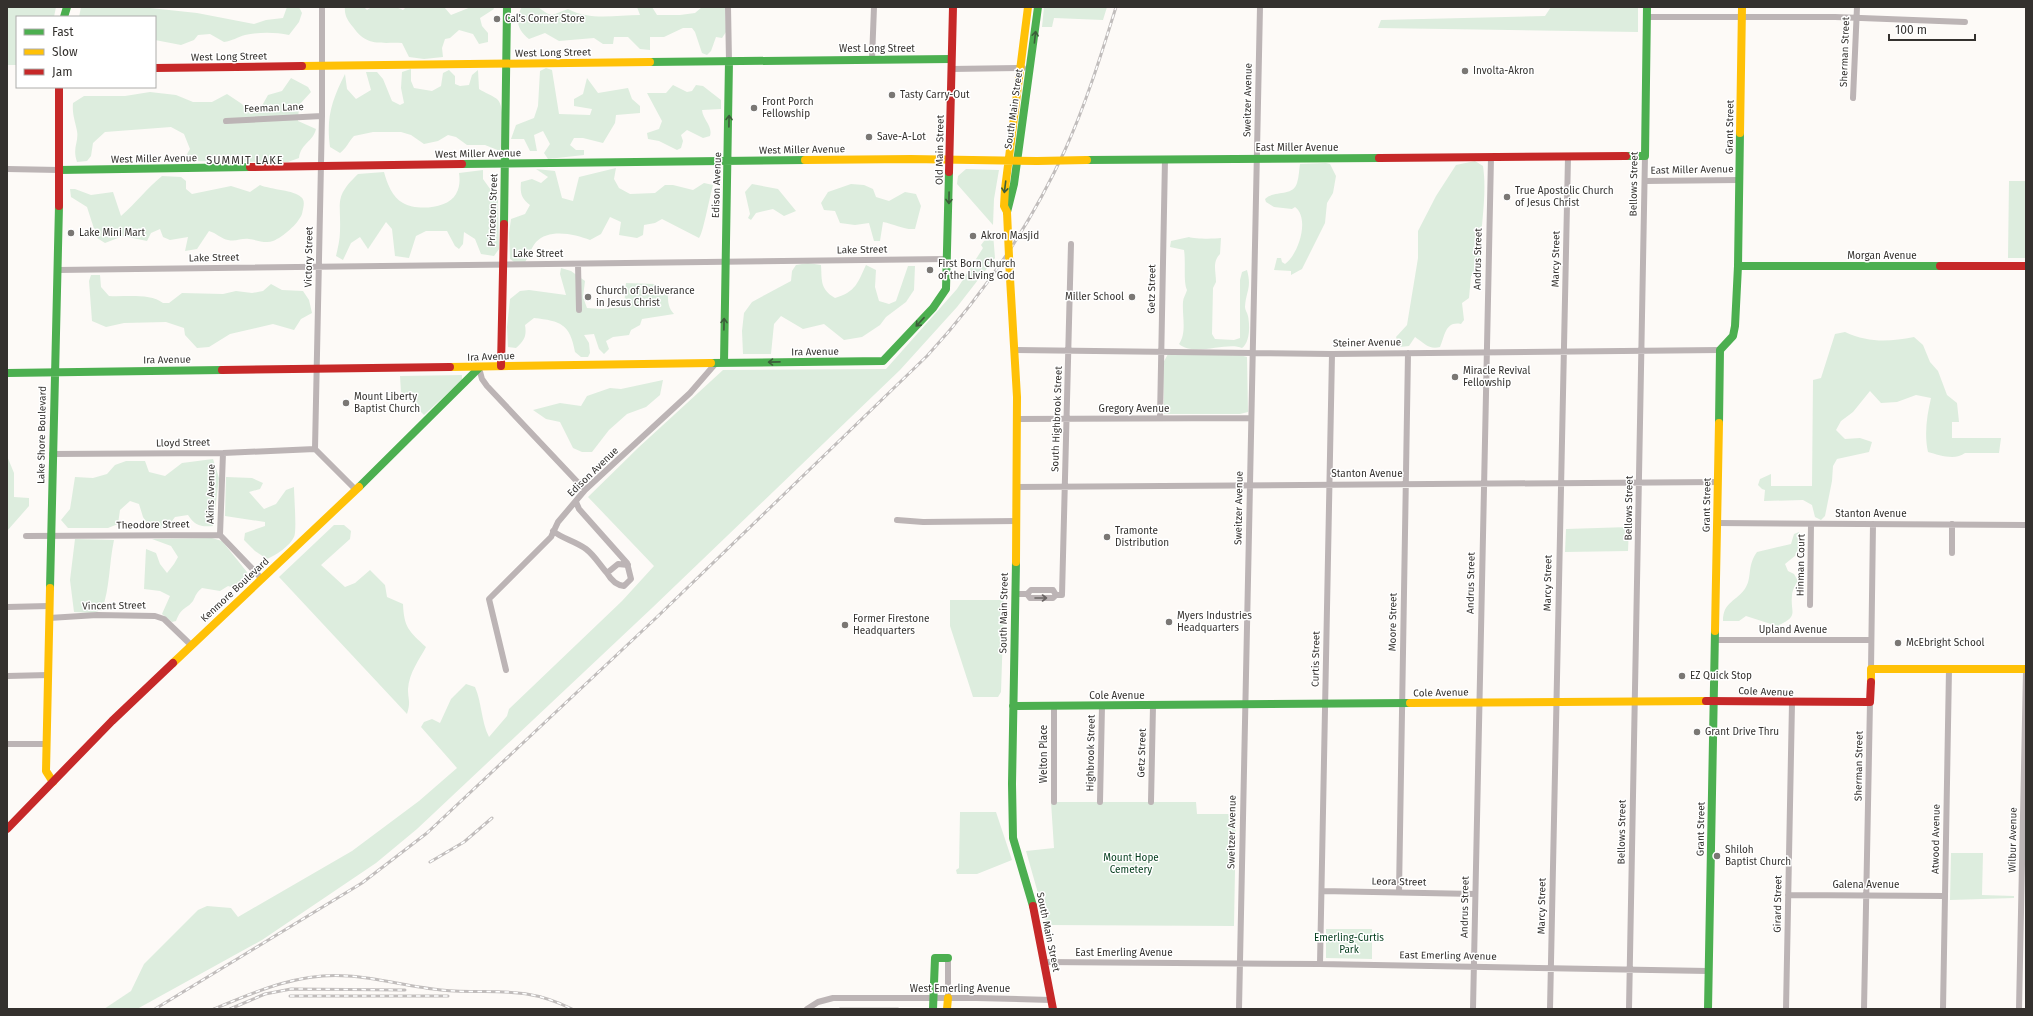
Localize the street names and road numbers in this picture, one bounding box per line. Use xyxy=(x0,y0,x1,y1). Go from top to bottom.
street label: Sherman Street xyxy=(1838,16,1852,87)
street label: West Long Street xyxy=(839,43,915,55)
street label: West Long Street xyxy=(515,46,591,60)
street label: West Long Street xyxy=(191,50,267,64)
street label: Sweitzer Avenue xyxy=(1241,63,1255,137)
street label: South Main Street xyxy=(1002,68,1026,150)
street label: Grant Street xyxy=(1724,99,1736,154)
street label: Feeman Lane xyxy=(244,101,304,115)
street label: Old Main Street xyxy=(933,114,947,185)
street label: East Miller Avenue xyxy=(1255,142,1339,154)
street label: West Miller Avenue xyxy=(759,143,845,157)
street label: West Miller Avenue xyxy=(435,147,521,161)
street label: Bellows Street xyxy=(1627,151,1641,217)
street label: West Miller Avenue xyxy=(111,152,197,166)
street label: Edison Avenue xyxy=(710,152,724,218)
street label: East Miller Avenue xyxy=(1650,163,1734,177)
street label: Princeton Street xyxy=(486,173,500,247)
street label: Victory Street xyxy=(302,226,316,288)
street label: Andrus Street xyxy=(1471,228,1485,290)
street label: Marcy Street xyxy=(1550,230,1562,287)
street label: Lake Street xyxy=(837,244,888,256)
street label: Lake Street xyxy=(513,248,564,260)
street label: Morgan Avenue xyxy=(1847,250,1917,262)
street label: Lake Street xyxy=(189,252,240,264)
street label: Getz Street xyxy=(1146,264,1158,314)
street label: Steiner Avenue xyxy=(1333,336,1401,350)
street label: Ira Avenue xyxy=(791,346,839,358)
street label: Ira Avenue xyxy=(467,350,515,364)
street label: Ira Avenue xyxy=(143,354,191,366)
street label: South Highbrook Street xyxy=(1049,365,1065,472)
street label: Lake Shore Boulevard xyxy=(35,386,49,484)
street label: Gregory Avenue xyxy=(1099,403,1169,415)
street label: Lloyd Street xyxy=(156,437,211,449)
street label: Edison Avenue xyxy=(565,445,621,499)
street label: Akins Avenue xyxy=(204,464,218,524)
street label: Stanton Avenue xyxy=(1331,468,1403,480)
street label: Sweitzer Avenue xyxy=(1232,471,1246,545)
street label: Bellows Street xyxy=(1622,475,1636,541)
street label: Grant Street xyxy=(1701,477,1713,532)
street label: Stanton Avenue xyxy=(1835,508,1907,520)
street label: Theodore Street xyxy=(116,518,190,532)
street label: Hinman Court xyxy=(1794,533,1808,596)
street label: Andrus Street xyxy=(1464,552,1478,614)
street label: Marcy Street xyxy=(1542,554,1554,611)
street label: Kenmore Boulevard xyxy=(198,555,272,625)
street label: South Main Street xyxy=(997,572,1011,654)
street label: Moore Street xyxy=(1386,592,1400,651)
street label: Vincent Street xyxy=(82,599,146,613)
street label: Upland Avenue xyxy=(1759,624,1827,636)
street label: Curtis Street xyxy=(1310,631,1322,687)
street label: Cole Avenue xyxy=(1738,685,1794,699)
street label: Cole Avenue xyxy=(1413,687,1469,699)
street label: Cole Avenue xyxy=(1089,690,1145,702)
street label: Highbrook Street xyxy=(1084,714,1098,791)
street label: Welton Place xyxy=(1038,725,1050,783)
street label: Getz Street xyxy=(1135,728,1149,778)
street label: Sherman Street xyxy=(1852,730,1866,801)
street label: Sweitzer Avenue xyxy=(1225,795,1239,869)
street label: Bellows Street xyxy=(1615,799,1629,865)
street label: Grant Street xyxy=(1695,801,1707,856)
street label: Atwood Avenue xyxy=(1929,804,1943,874)
street label: Wilbur Avenue xyxy=(2006,807,2020,873)
street label: Girard Street xyxy=(1771,875,1785,933)
street label: Leora Street xyxy=(1372,876,1427,888)
street label: Andrus Street xyxy=(1458,876,1472,938)
street label: Marcy Street xyxy=(1536,877,1548,934)
street label: Galena Avenue xyxy=(1832,879,1900,891)
street label: South Main Street xyxy=(1034,891,1062,973)
street label: East Emerling Avenue xyxy=(1075,947,1173,959)
street label: East Emerling Avenue xyxy=(1399,949,1497,963)
street label: West Emerling Avenue xyxy=(910,983,1010,995)

